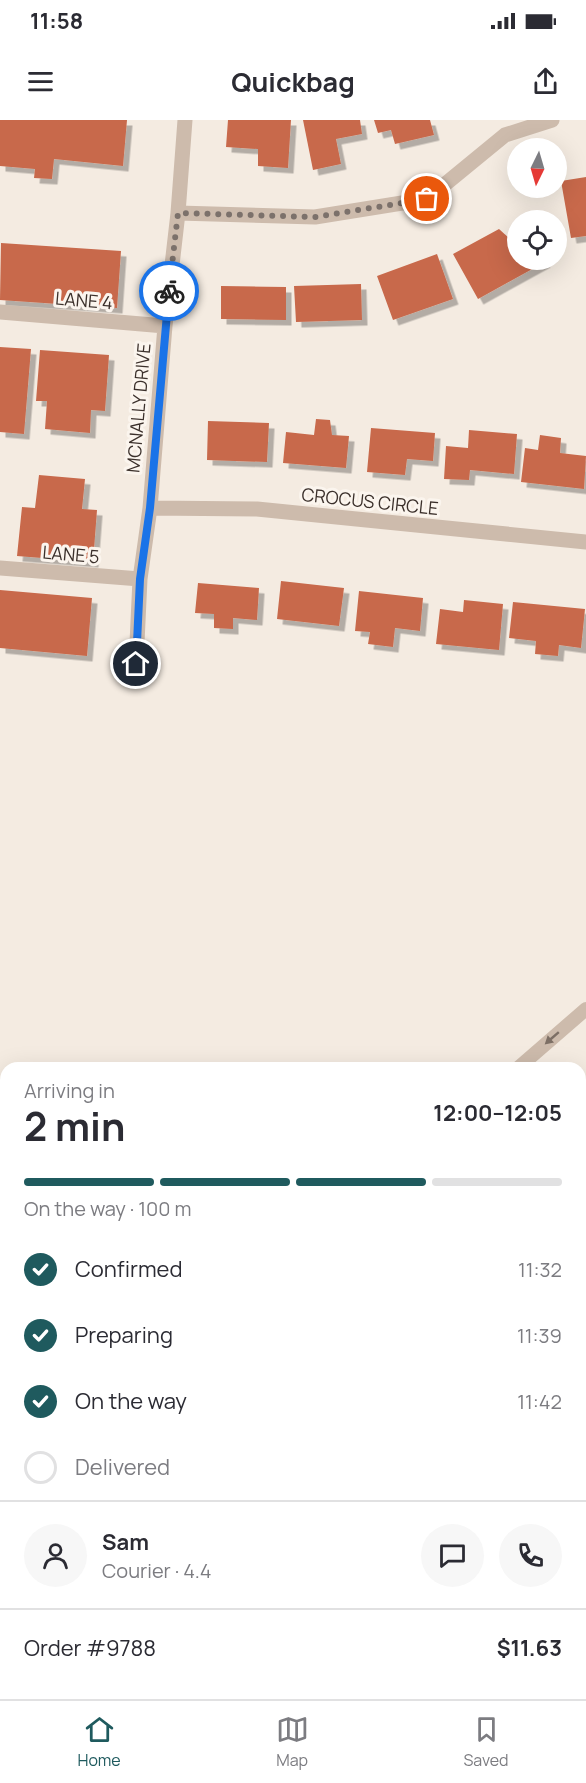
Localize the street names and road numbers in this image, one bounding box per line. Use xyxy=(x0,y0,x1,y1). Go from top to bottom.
street label: LANE 4 xyxy=(54,286,114,314)
street label: MCNALLY DRIVE xyxy=(120,342,156,474)
street label: CROCUS CIRCLE xyxy=(300,482,440,520)
street label: LANE 5 xyxy=(41,540,101,568)

